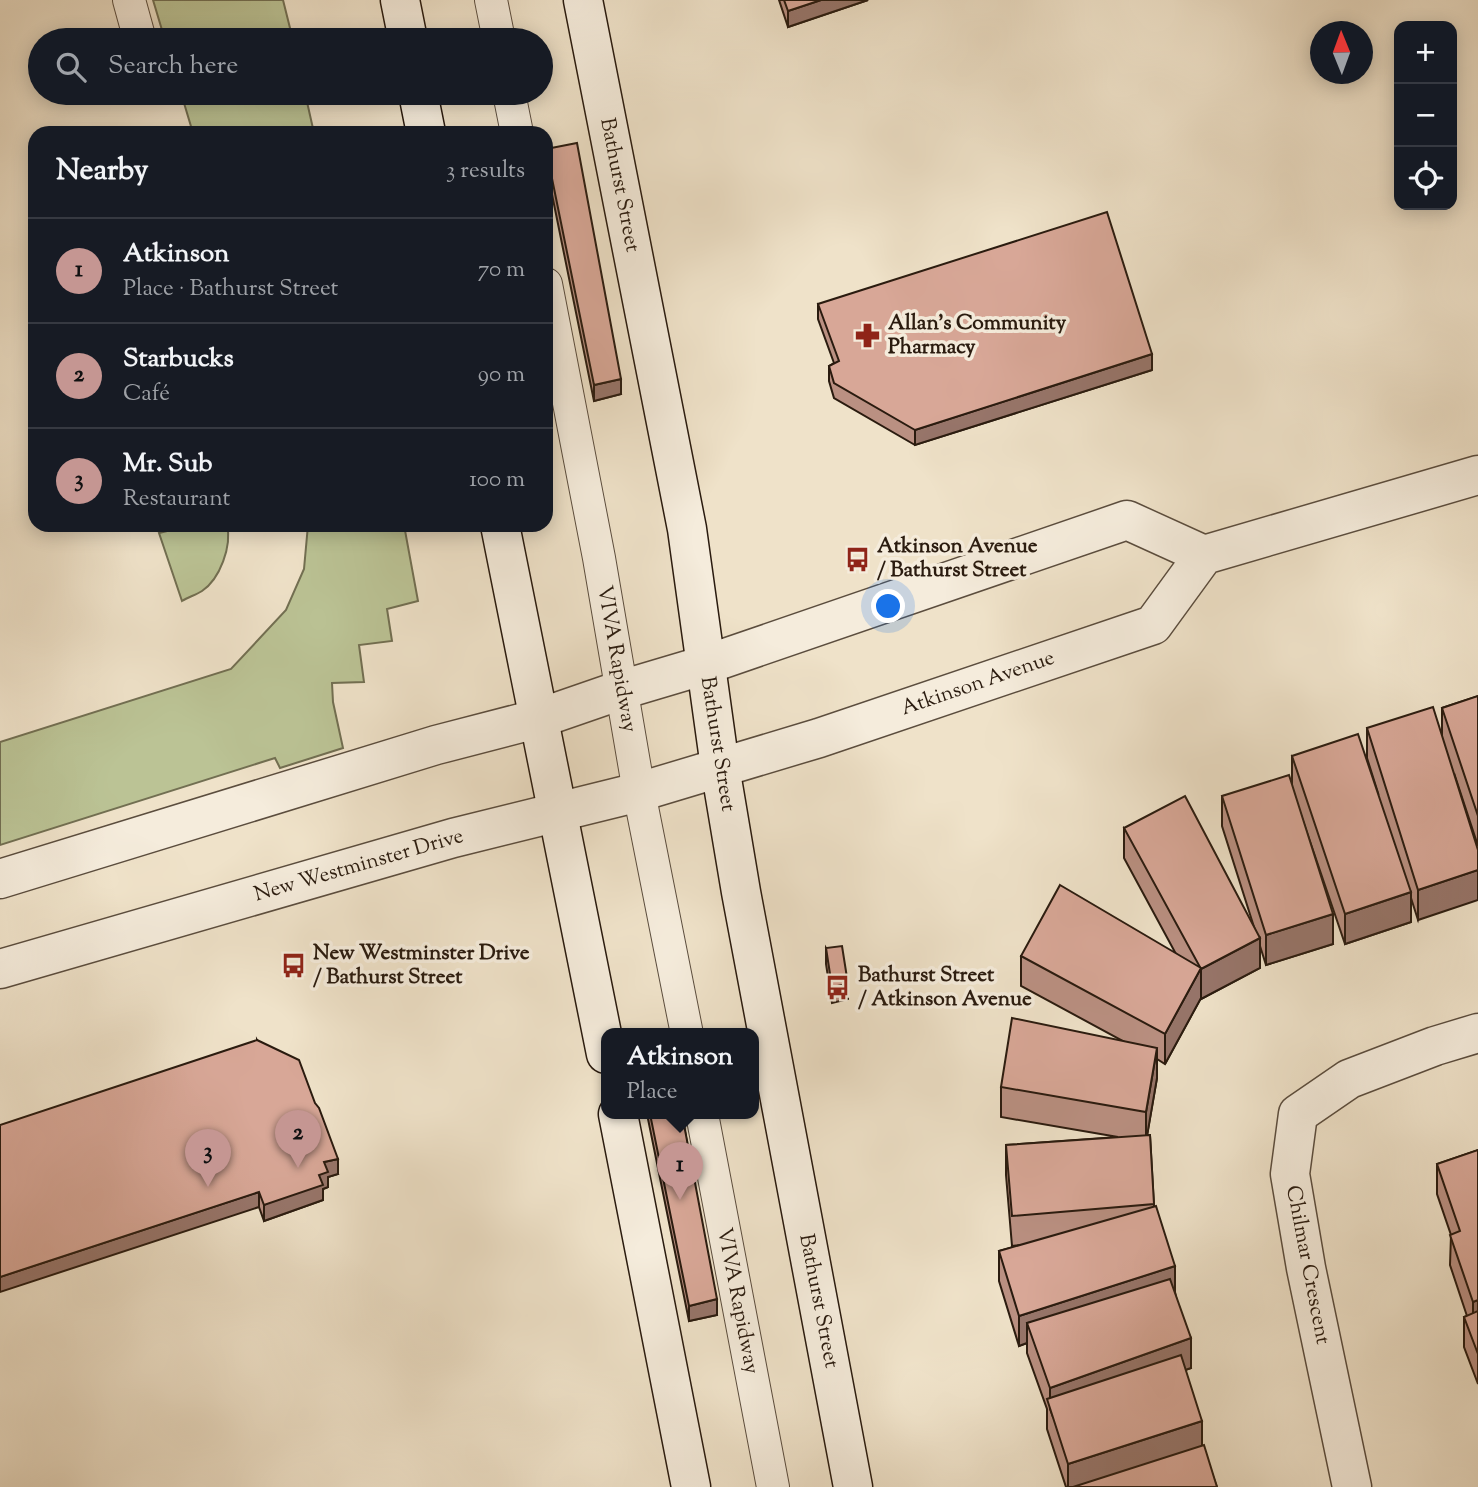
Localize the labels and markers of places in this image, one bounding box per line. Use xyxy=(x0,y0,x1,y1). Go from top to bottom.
place label: Allan's Community Pharmacy xyxy=(888,309,1067,363)
pharmacy icon: Allan's Community Pharmacy xyxy=(854,322,882,350)
place label: Atkinson Avenue / Bathurst Street xyxy=(877,532,1038,586)
bus stop icon: Atkinson Avenue / Bathurst Street xyxy=(843,545,871,573)
place label: New Westminster Drive / Bathurst Street xyxy=(313,939,530,993)
bus stop icon: New Westminster Drive / Bathurst Street xyxy=(279,952,307,980)
place label: Bathurst Street / Atkinson Avenue xyxy=(858,961,1032,1015)
bus stop icon: Bathurst Street / Atkinson Avenue xyxy=(824,974,852,1002)
pin: 2 xyxy=(275,1110,321,1168)
pin: 3 xyxy=(185,1129,231,1187)
pin: 1 xyxy=(657,1142,703,1200)

